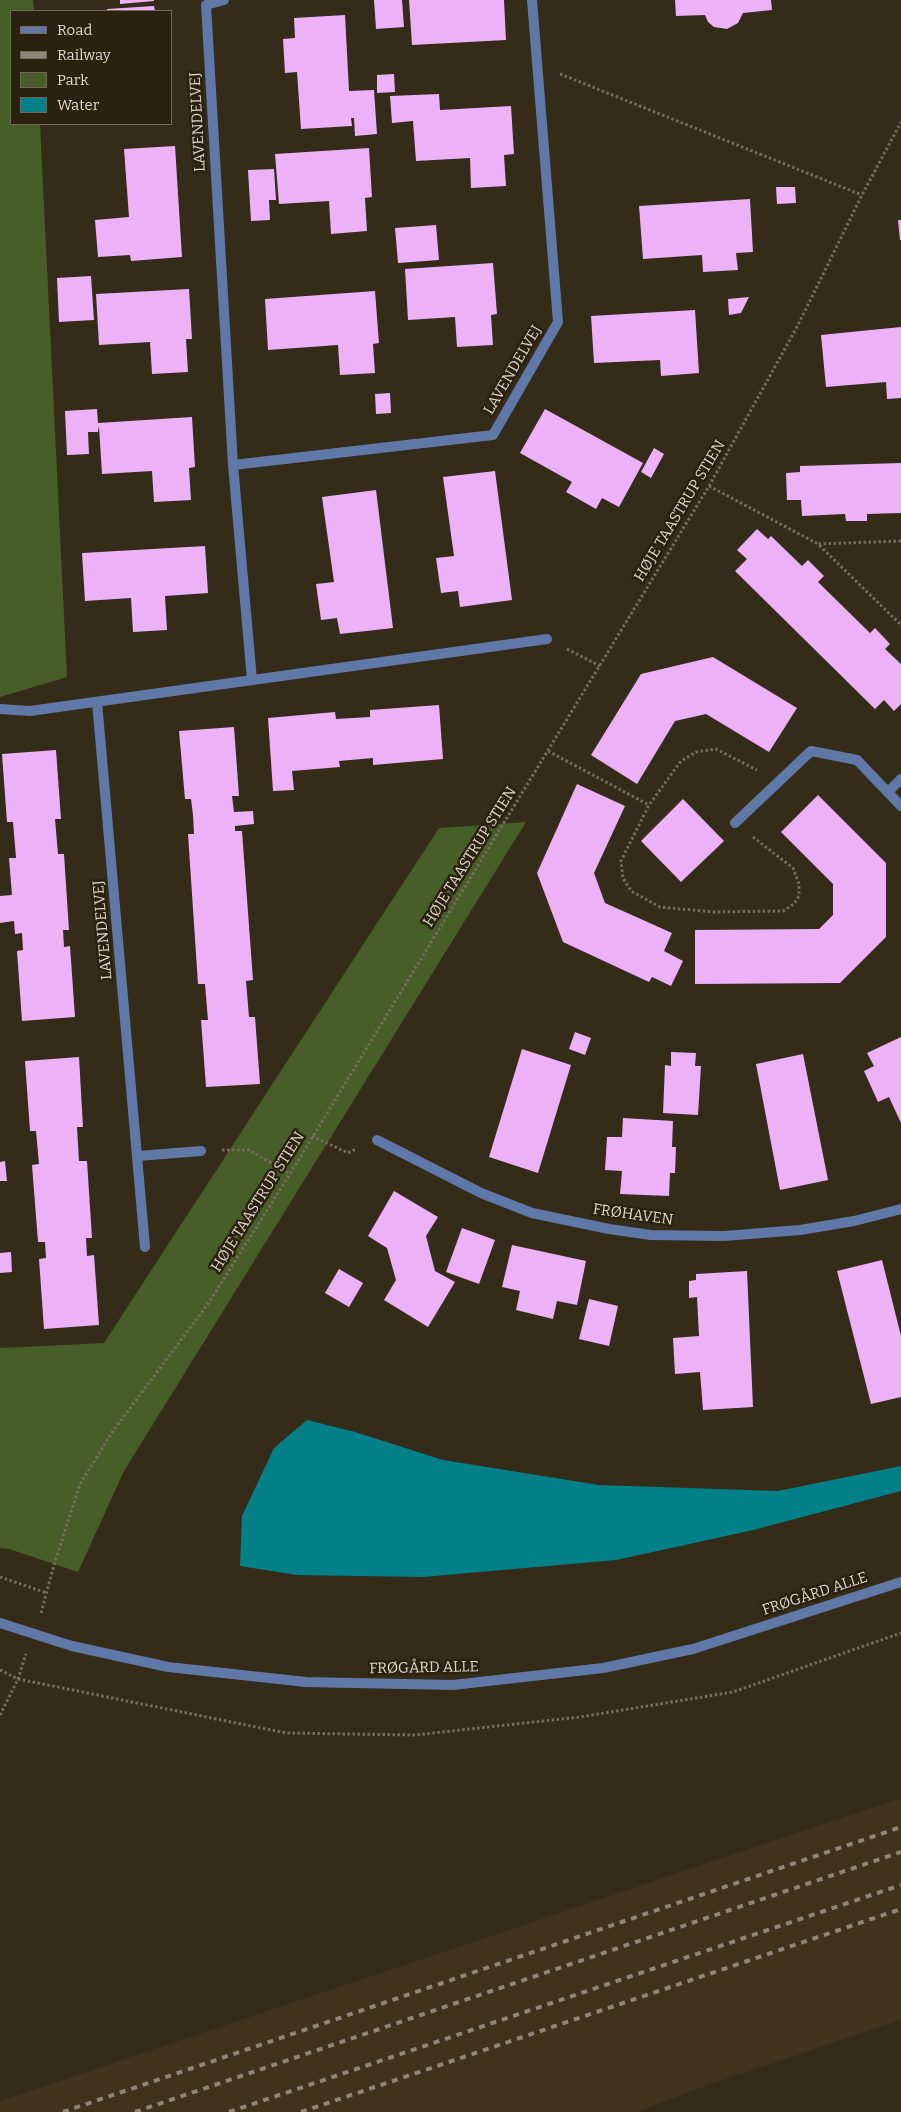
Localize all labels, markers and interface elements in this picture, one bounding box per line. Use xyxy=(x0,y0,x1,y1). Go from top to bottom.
legend xyxy=(10,10,172,125)
text: Road xyxy=(57,21,92,39)
text: Railway xyxy=(57,46,111,64)
text: Park xyxy=(57,71,89,89)
street label: LAVENDELVEJ xyxy=(186,72,210,172)
text: Water xyxy=(57,96,99,114)
street label: LAVENDELVEJ xyxy=(480,322,546,418)
street label: HØJE TAASTRUP STIEN xyxy=(631,437,729,585)
street label: HØJE TAASTRUP STIEN xyxy=(419,784,521,930)
street label: LAVENDELVEJ xyxy=(90,879,116,981)
street label: HØJE TAASTRUP STIEN xyxy=(207,1129,309,1275)
street label: FRØHAVEN xyxy=(592,1200,674,1230)
street label: FRØGÅRD ALLE xyxy=(760,1568,870,1620)
street label: FRØGÅRD ALLE xyxy=(369,1658,479,1678)

